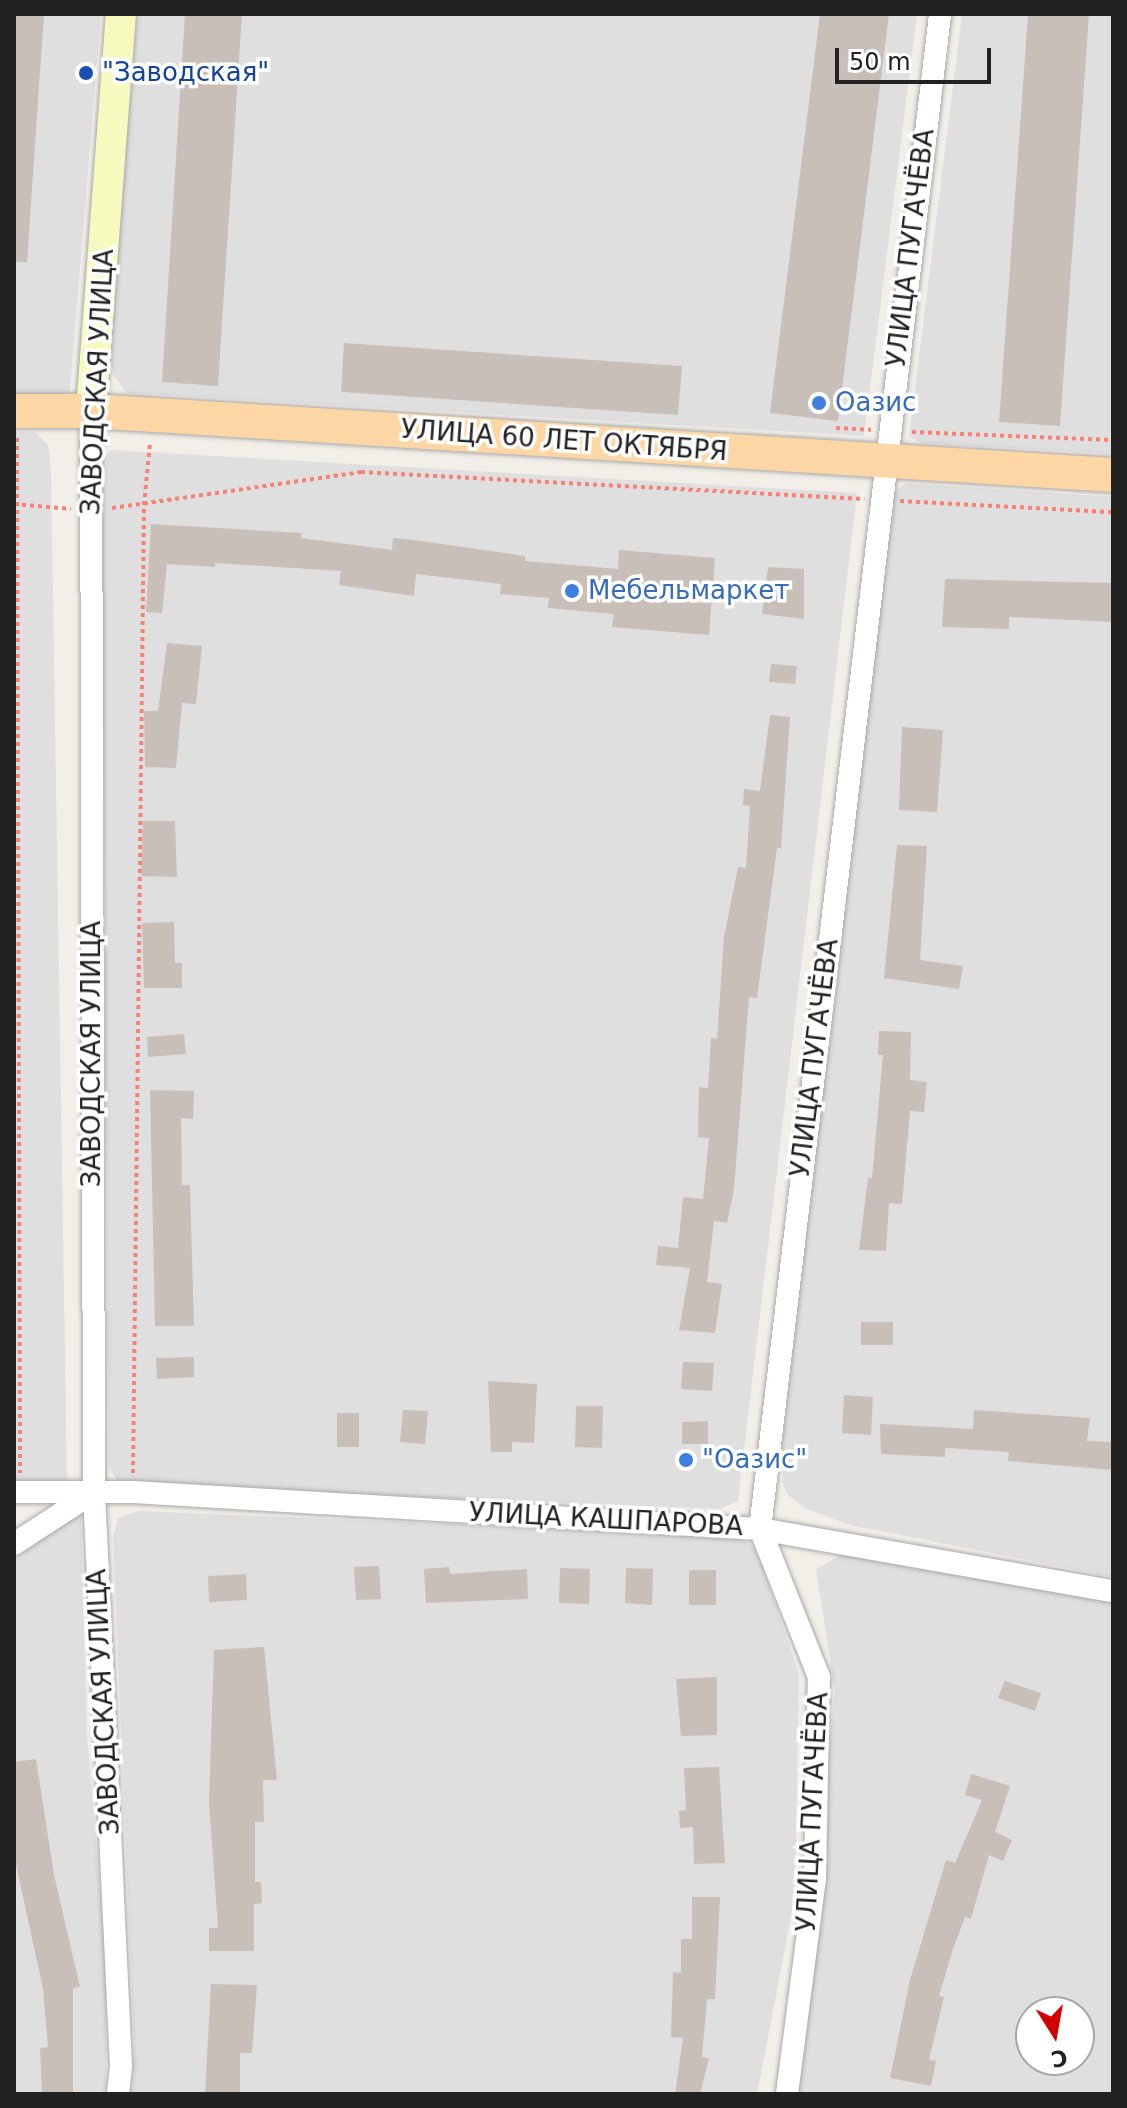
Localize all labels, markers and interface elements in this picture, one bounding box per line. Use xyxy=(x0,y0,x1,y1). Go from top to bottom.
scale bar xyxy=(839,32,995,82)
text: 50 m xyxy=(849,48,911,76)
place label: "Заводская" xyxy=(102,57,269,89)
marker: "Заводская" xyxy=(77,64,95,82)
street label: УЛИЦА ПУГАЧЁВА xyxy=(881,127,941,369)
street label: ЗАВОДСКАЯ УЛИЦА xyxy=(75,248,121,516)
place label: Оазис xyxy=(835,387,916,419)
marker: Оазис xyxy=(810,394,828,412)
street label: УЛИЦА 60 ЛЕТ ОКТЯБРЯ xyxy=(400,414,728,468)
place label: Мебельмаркет xyxy=(588,575,789,607)
marker: Мебельмаркет xyxy=(563,582,581,600)
street label: ЗАВОДСКАЯ УЛИЦА xyxy=(76,921,108,1187)
street label: УЛИЦА ПУГАЧЁВА xyxy=(785,937,845,1179)
place label: "Оазис" xyxy=(702,1444,807,1476)
marker: "Оазис" xyxy=(677,1451,695,1469)
street label: УЛИЦА КАШПАРОВА xyxy=(468,1497,744,1543)
street label: ЗАВОДСКАЯ УЛИЦА xyxy=(81,1568,127,1836)
street label: УЛИЦА ПУГАЧЁВА xyxy=(791,1691,835,1933)
north arrow xyxy=(1015,1996,1095,2076)
text: С xyxy=(1049,2044,1070,2072)

